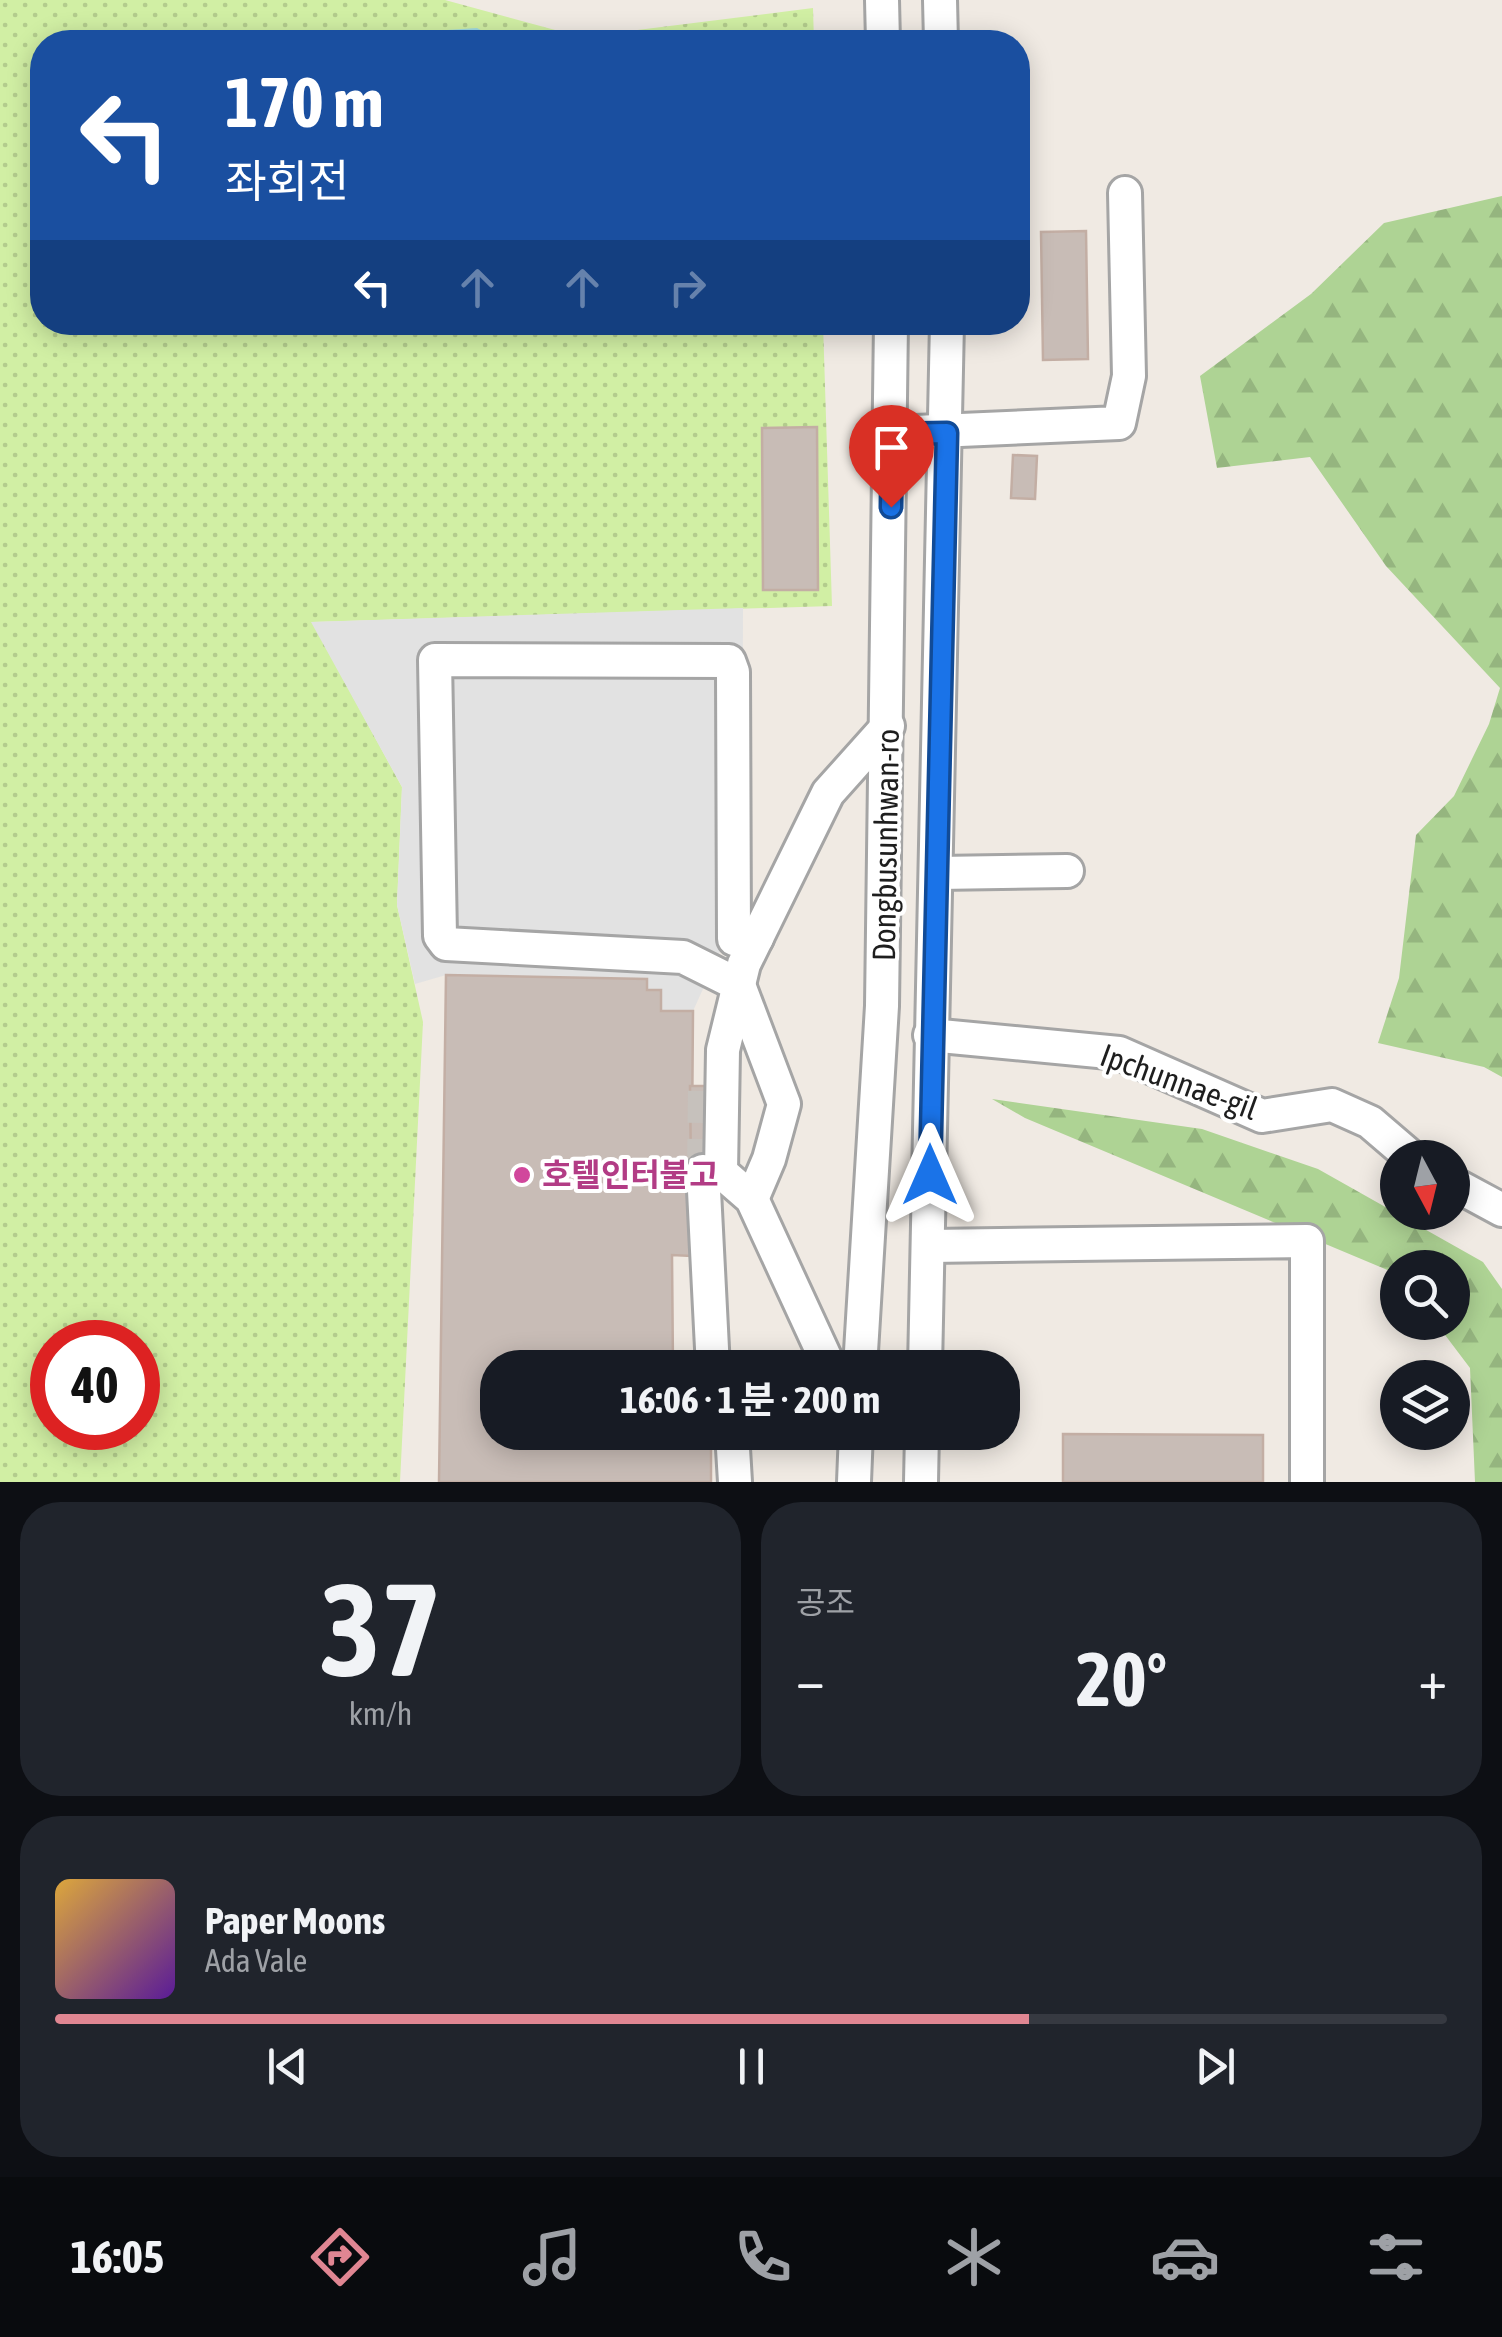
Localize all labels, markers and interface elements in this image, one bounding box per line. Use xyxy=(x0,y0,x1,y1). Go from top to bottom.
text: 170 m xyxy=(225,62,384,142)
icon: left xyxy=(60,70,190,200)
text: 좌회전 xyxy=(225,155,349,207)
icon: left xyxy=(345,260,400,315)
icon: ahead xyxy=(450,260,505,315)
icon: ahead xyxy=(555,260,610,315)
icon: right xyxy=(660,260,715,315)
pin xyxy=(849,405,934,508)
icon: arrive xyxy=(864,420,919,475)
street label: Dongbusunhwan-ro xyxy=(865,729,906,961)
street label: Ipchunnae-gil xyxy=(1096,1036,1263,1127)
position arrow xyxy=(878,1123,982,1227)
north arrow xyxy=(1380,1140,1470,1230)
map controls xyxy=(1380,1140,1470,1450)
place label: 호텔인터불고 xyxy=(542,1156,719,1193)
marker: 호텔인터불고 xyxy=(511,1164,533,1186)
button: search xyxy=(1380,1250,1470,1340)
speed limit sign: 40 xyxy=(30,1320,160,1450)
button: layers xyxy=(1380,1360,1470,1450)
text: 16:06 · 1 분 · 200 m xyxy=(620,1378,880,1421)
text: 37 xyxy=(319,1555,442,1704)
text: 공조 xyxy=(796,1584,855,1621)
text: 20° xyxy=(1076,1636,1167,1722)
text: − xyxy=(796,1648,825,1711)
text: + xyxy=(1418,1648,1447,1711)
text: km/h xyxy=(349,1695,412,1732)
text: Paper Moons xyxy=(205,1899,385,1942)
text: Ada Vale xyxy=(205,1942,307,1979)
icon: previous xyxy=(260,2039,315,2094)
icon: pause xyxy=(724,2039,779,2094)
icon: next xyxy=(1188,2039,1243,2094)
icon: directions xyxy=(305,2222,375,2292)
icon: music xyxy=(517,2222,587,2292)
icon: phone xyxy=(728,2222,798,2292)
icon: climate xyxy=(939,2222,1009,2292)
icon: car xyxy=(1150,2222,1220,2292)
icon: filters xyxy=(1361,2222,1431,2292)
text: 16:05 xyxy=(71,2231,164,2283)

